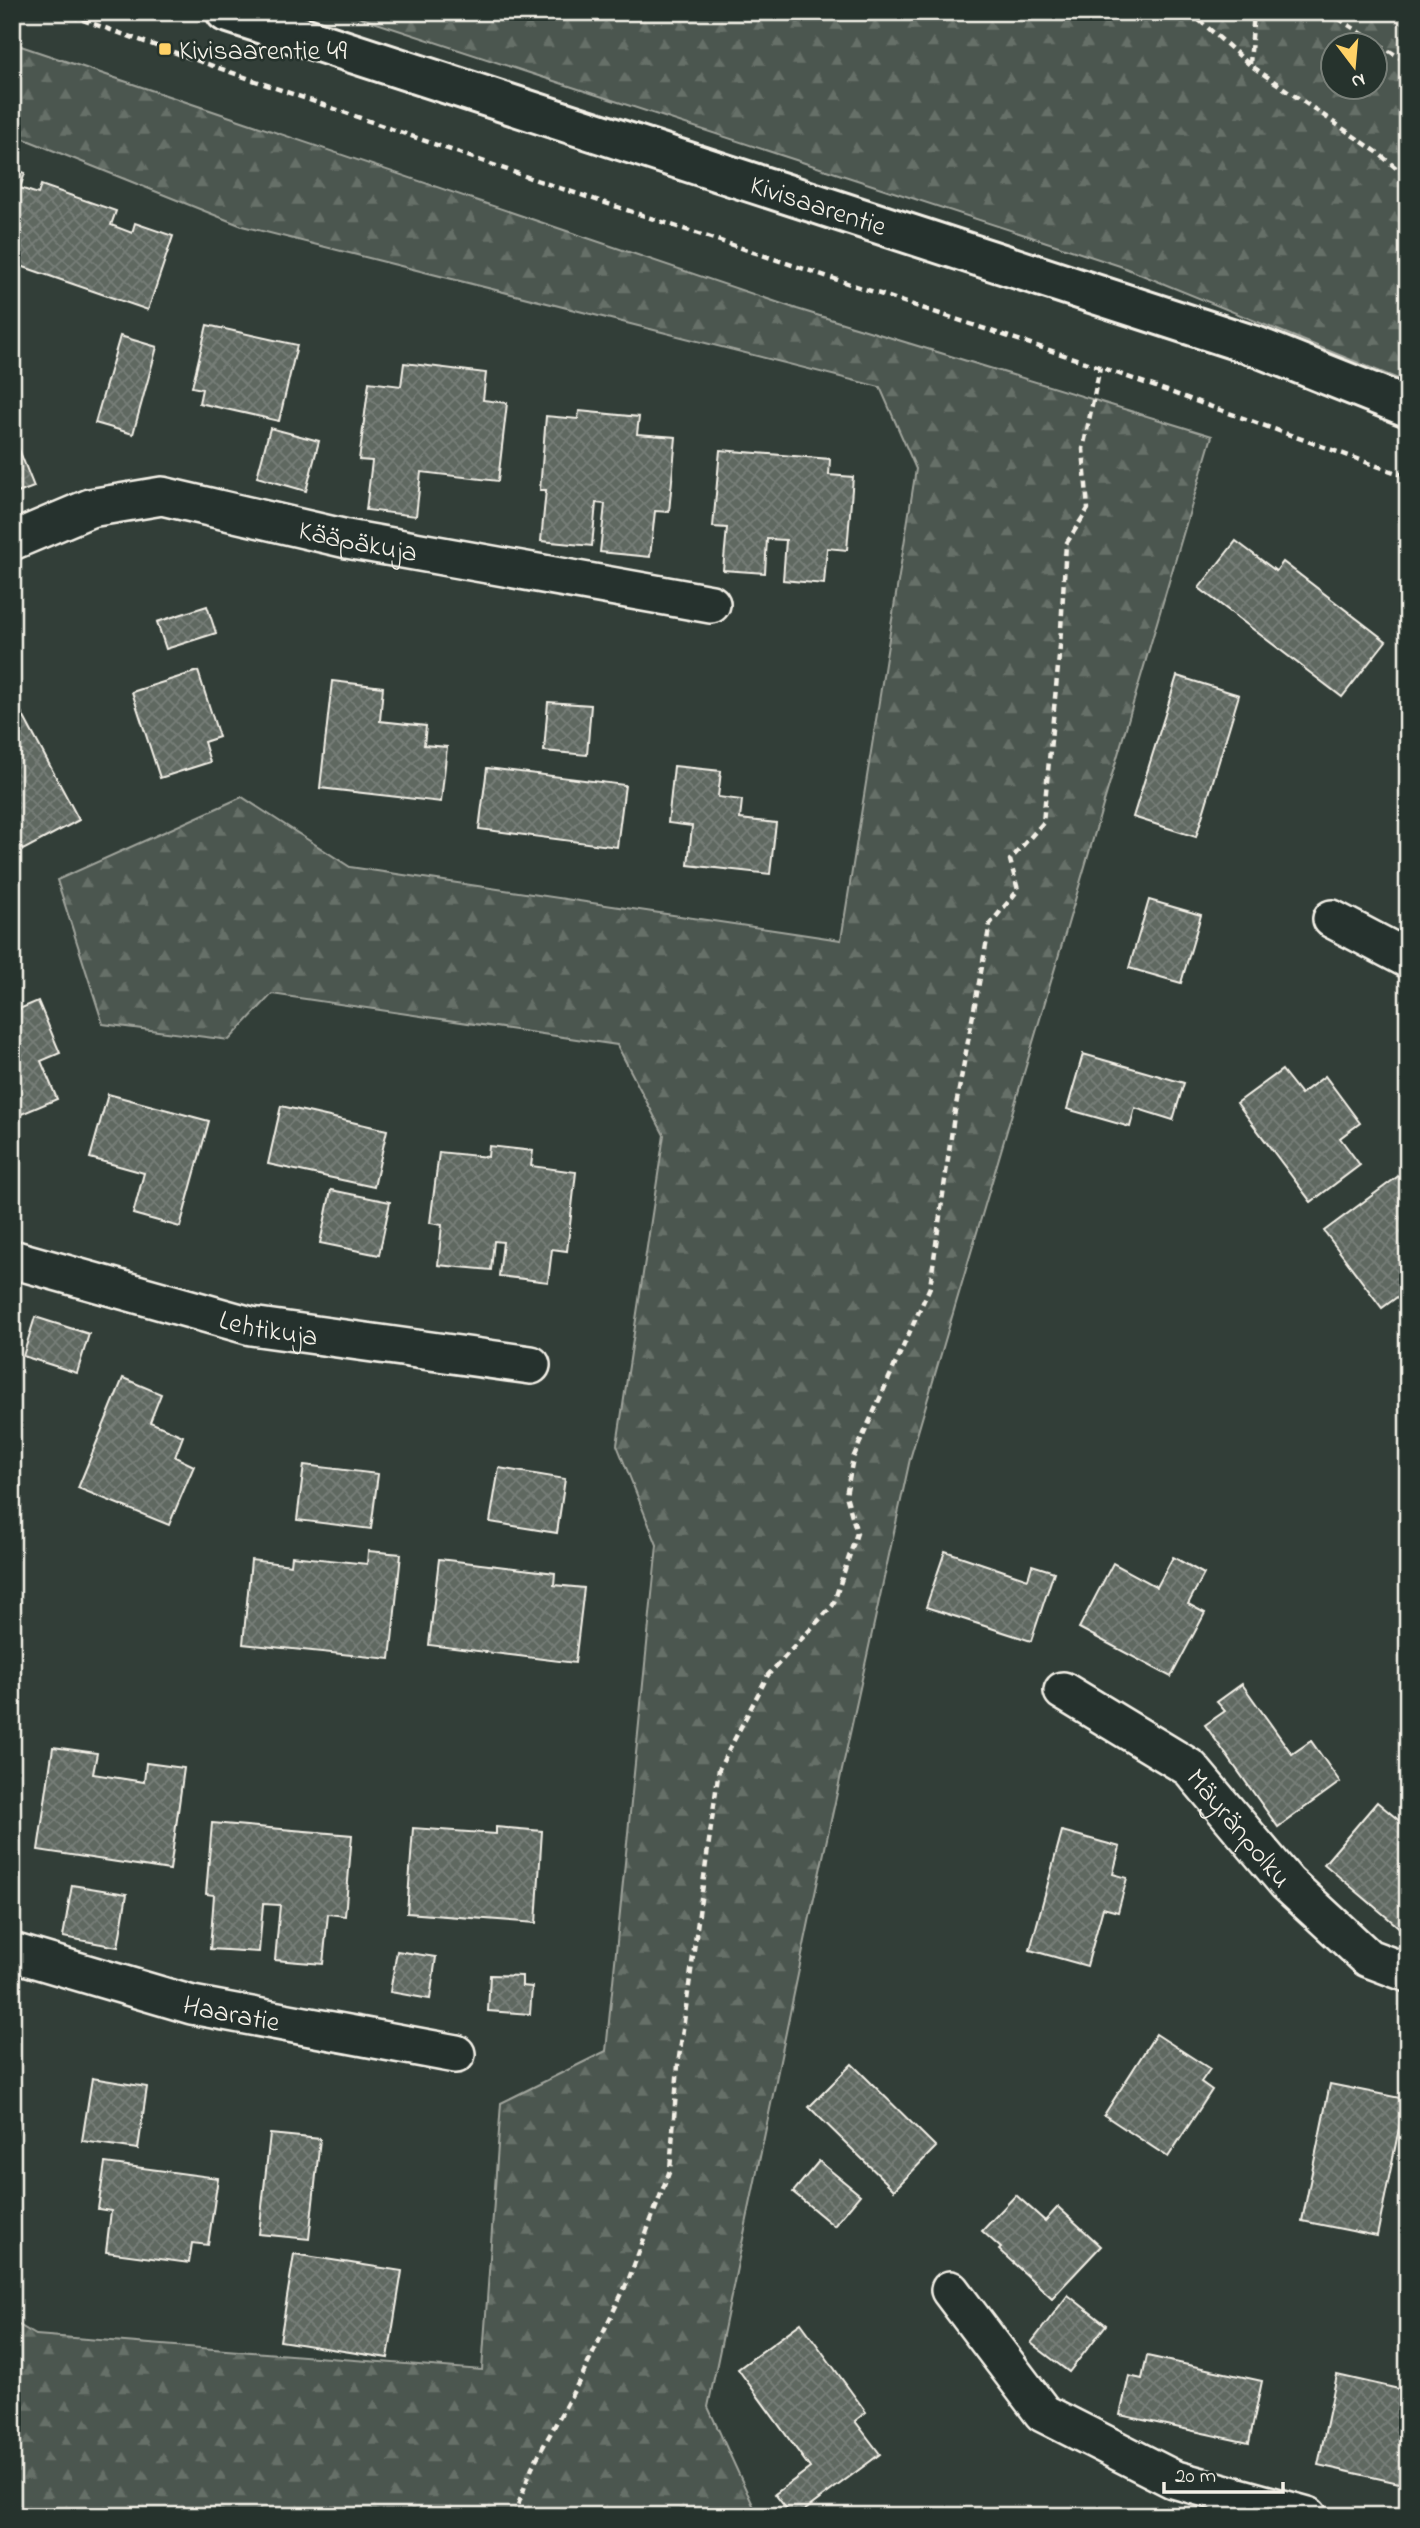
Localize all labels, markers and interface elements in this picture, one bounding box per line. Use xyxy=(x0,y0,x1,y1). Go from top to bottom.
place label: Kivisaarentie 49 xyxy=(179,32,348,73)
north arrow xyxy=(1318,32,1388,102)
marker: Kivisaarentie 49 xyxy=(157,41,173,57)
text: N xyxy=(1348,65,1368,95)
street label: Kivisaarentie xyxy=(744,166,891,249)
street label: Kääpäkuja xyxy=(294,511,420,575)
street label: Lehtikuja xyxy=(214,1301,320,1359)
street label: Mäyränpolku xyxy=(1175,1761,1300,1898)
street label: Haaratie xyxy=(177,1986,283,2045)
scale bar xyxy=(1164,2451,1284,2495)
text: 20 m xyxy=(1175,2462,1216,2492)

